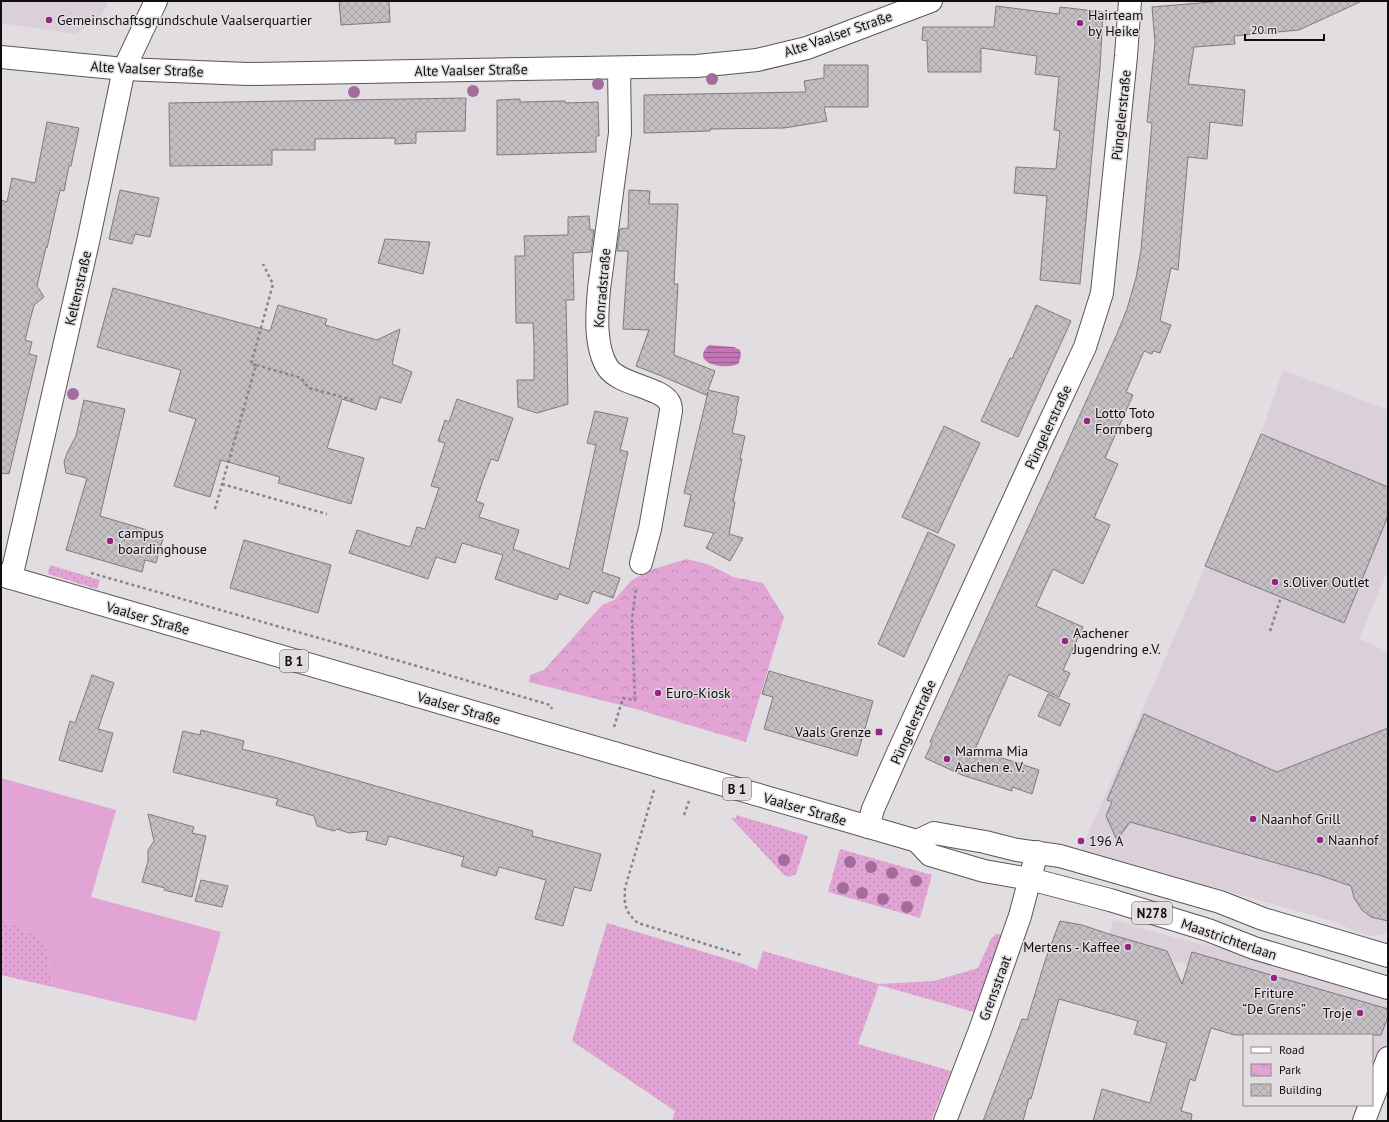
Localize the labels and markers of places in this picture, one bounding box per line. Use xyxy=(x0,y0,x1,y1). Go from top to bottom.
place label: Hairteam by Heike xyxy=(1088,6,1143,40)
place label: Gemeinschaftsgrundschule Vaalserquartier xyxy=(57,11,312,29)
marker: Gemeinschaftsgrundschule Vaalserquartier xyxy=(44,15,54,25)
marker: Hairteam by Heike xyxy=(1075,18,1085,28)
place label: Lotto Toto Formberg xyxy=(1095,404,1155,438)
marker: Lotto Toto Formberg xyxy=(1082,416,1092,426)
place label: campus boardinghouse xyxy=(118,524,207,558)
marker: campus boardinghouse xyxy=(105,536,115,546)
place label: s.Oliver Outlet xyxy=(1283,573,1370,591)
marker: s.Oliver Outlet xyxy=(1270,577,1280,587)
place label: Aachener Jugendring e.V. xyxy=(1072,624,1161,658)
marker: Aachener Jugendring e.V. xyxy=(1060,636,1070,646)
place label: Euro-Kiosk xyxy=(666,684,731,702)
marker: Euro-Kiosk xyxy=(653,688,663,698)
place label: Vaals Grenze xyxy=(794,723,871,741)
marker: Vaals Grenze xyxy=(874,727,884,737)
place label: Mamma Mia Aachen e. V. xyxy=(955,742,1028,776)
marker: Mamma Mia Aachen e. V. xyxy=(942,754,952,764)
place label: Naanhof Grill xyxy=(1261,810,1340,828)
marker: Naanhof Grill xyxy=(1248,814,1258,824)
place label: Naanhof xyxy=(1328,831,1379,849)
place label: 196 A xyxy=(1089,832,1124,850)
marker: Naanhof xyxy=(1315,835,1325,845)
marker: 196 A xyxy=(1076,836,1086,846)
place label: Mertens - Kaffee xyxy=(1023,938,1120,956)
marker: Mertens - Kaffee xyxy=(1123,942,1133,952)
marker: Friture “De Grens” xyxy=(1269,973,1279,983)
place label: Friture “De Grens” xyxy=(1242,984,1306,1018)
place label: Troje xyxy=(1323,1004,1352,1022)
marker: Troje xyxy=(1355,1008,1365,1018)

